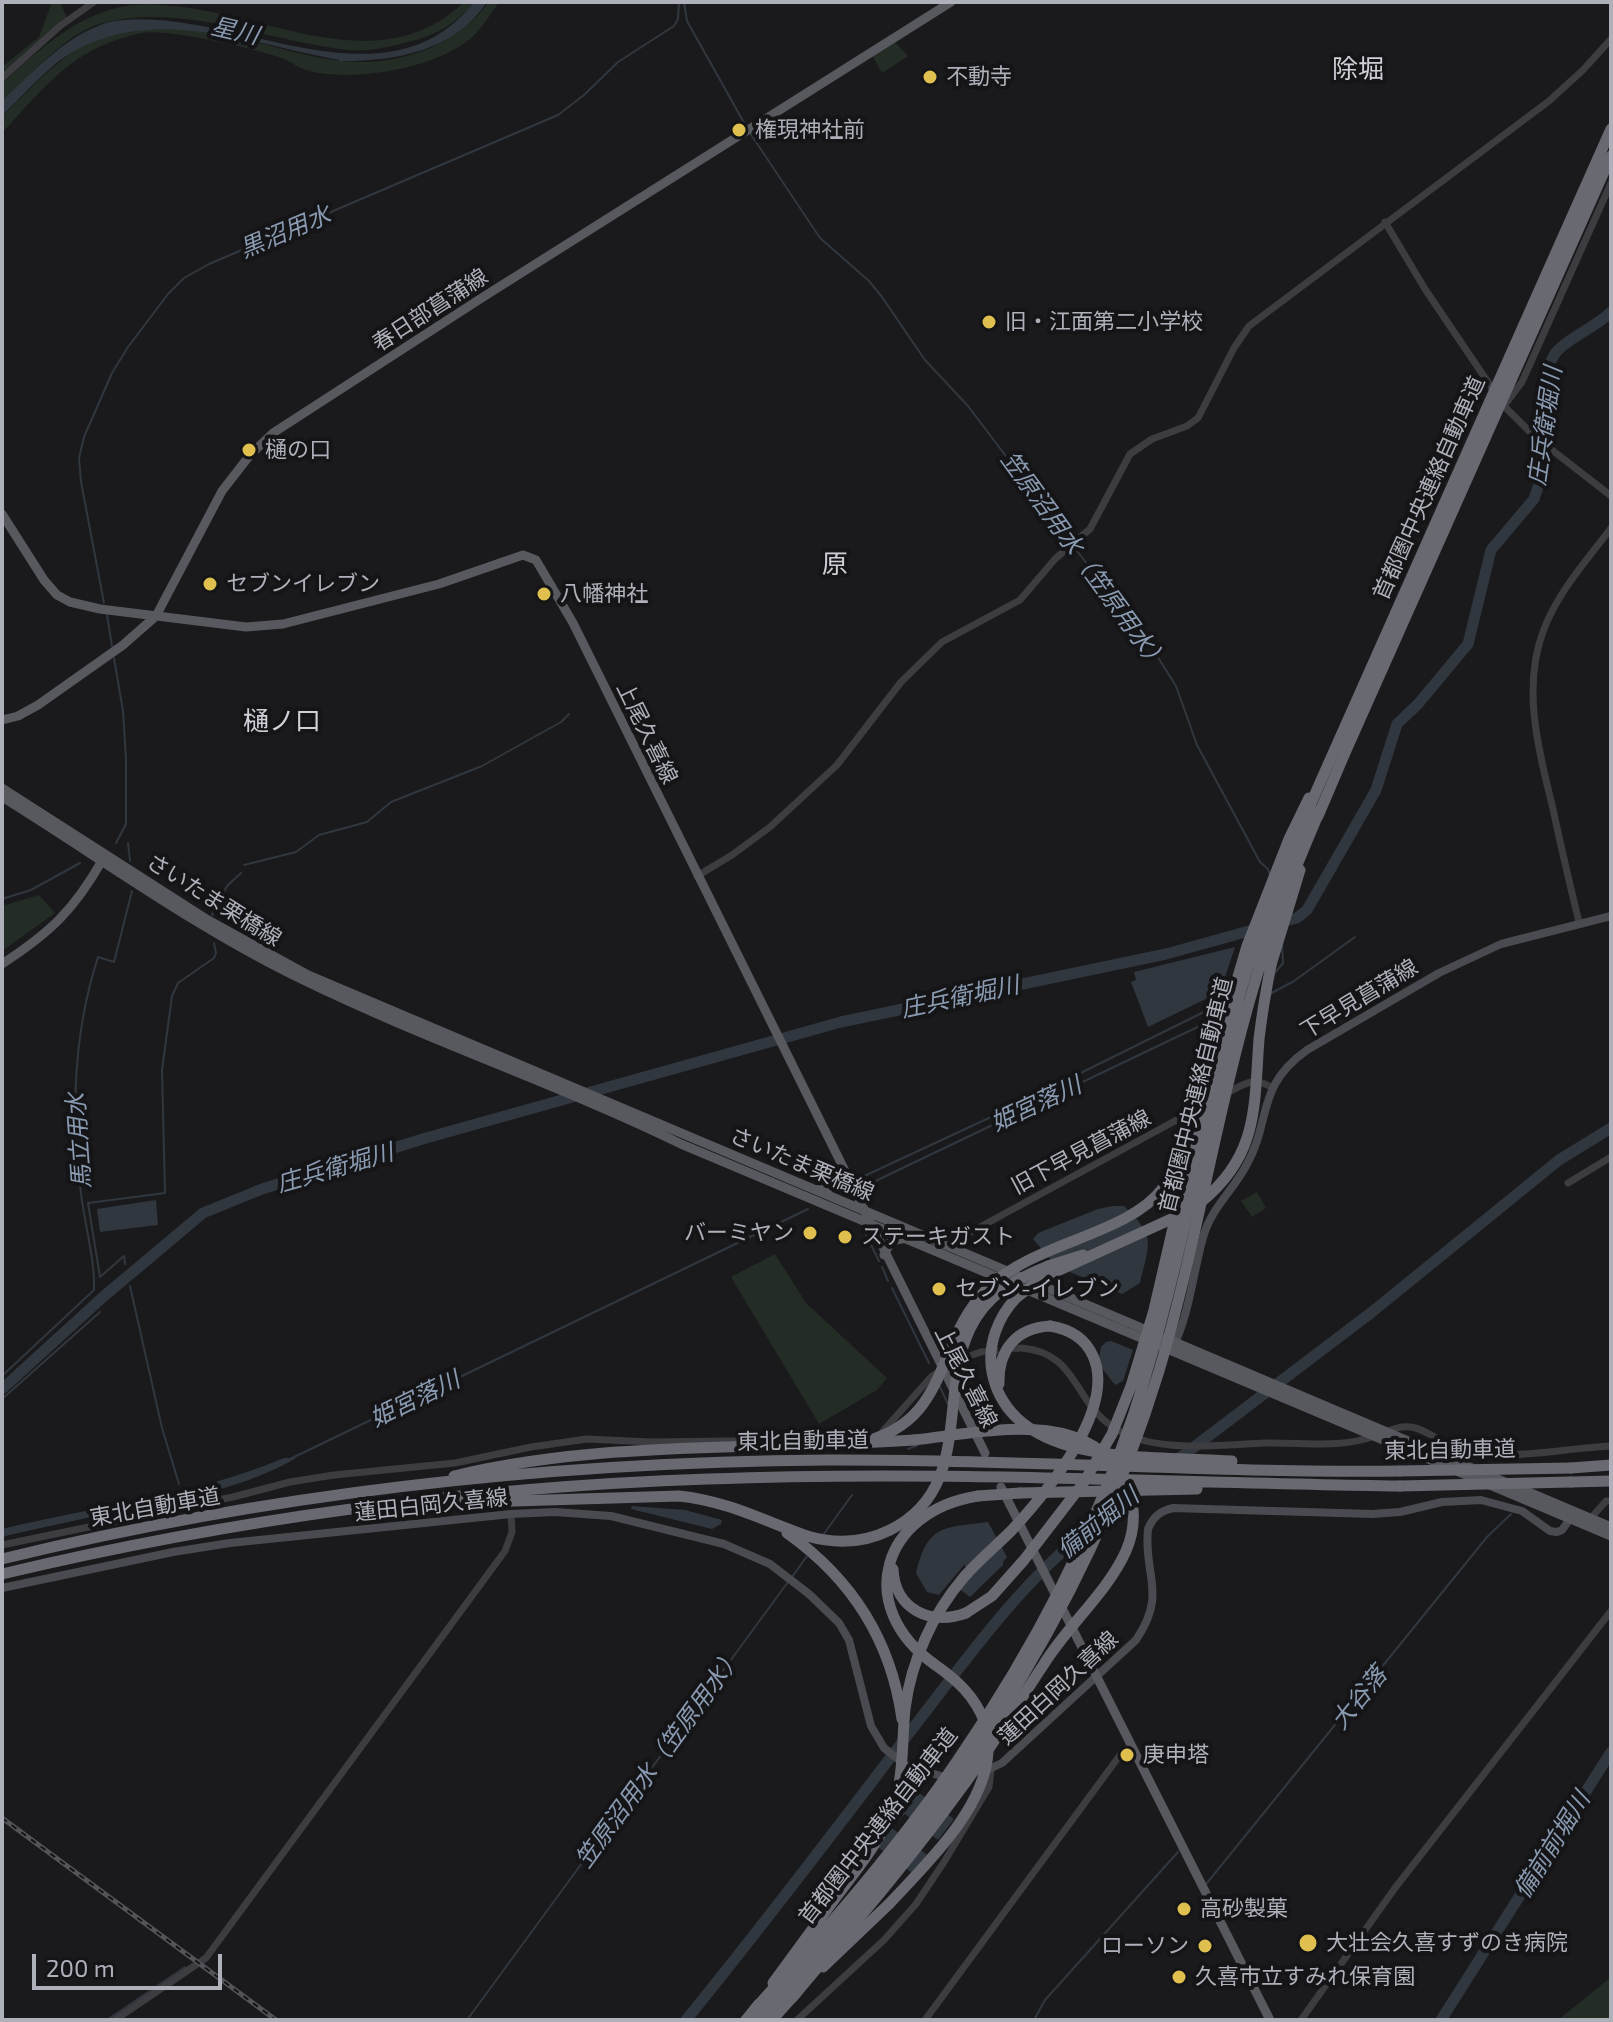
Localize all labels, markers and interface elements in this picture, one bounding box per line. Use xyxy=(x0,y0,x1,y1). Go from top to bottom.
water label: 星川 xyxy=(208,12,262,50)
district label: 除堀 xyxy=(1332,53,1384,85)
place label: 不動寺 xyxy=(946,64,1012,90)
marker: 不動寺 xyxy=(921,68,939,86)
place label: 権現神社前 xyxy=(755,117,865,143)
marker: 権現神社前 xyxy=(730,121,748,139)
water label: 黒沼用水 xyxy=(235,200,335,264)
street label: 春日部菖蒲線 xyxy=(367,263,493,357)
place label: 旧・江面第二小学校 xyxy=(1005,309,1203,335)
marker: 旧・江面第二小学校 xyxy=(980,313,998,331)
water label: 庄兵衛堀川 xyxy=(1522,365,1568,487)
street label: 首都圏中央連絡自動車道 xyxy=(1368,372,1490,604)
place label: 樋の口 xyxy=(265,437,331,463)
marker: 樋の口 xyxy=(240,441,258,459)
water label: 笠原沼用水（笠原用水） xyxy=(995,446,1173,676)
district label: 原 xyxy=(822,548,848,580)
place label: セブンイレブン xyxy=(226,571,380,597)
marker: セブンイレブン xyxy=(201,575,219,593)
place label: 八幡神社 xyxy=(560,581,648,607)
marker: 八幡神社 xyxy=(535,585,553,603)
street label: 上尾久喜線 xyxy=(611,678,683,788)
district label: 樋ノ口 xyxy=(243,705,321,737)
street label: さいたま栗橋線 xyxy=(142,848,286,952)
street label: 下早見菖蒲線 xyxy=(1296,954,1422,1044)
water label: 庄兵衛堀川 xyxy=(898,970,1022,1024)
street label: 首都圏中央連絡自動車道 xyxy=(1154,974,1238,1216)
water label: 姫宮落川 xyxy=(986,1071,1086,1137)
water label: 馬立用水 xyxy=(61,1092,97,1190)
street label: 旧下早見菖蒲線 xyxy=(1007,1104,1155,1200)
street label: さいたま栗橋線 xyxy=(726,1122,878,1206)
water label: 庄兵衛堀川 xyxy=(273,1138,397,1198)
place label: バーミヤン xyxy=(684,1220,794,1246)
marker: バーミヤン xyxy=(801,1224,819,1242)
place label: ステーキガスト xyxy=(861,1224,1015,1250)
marker: ステーキガスト xyxy=(836,1228,854,1246)
place label: セブン-イレブン xyxy=(955,1276,1119,1302)
marker: セブン-イレブン xyxy=(930,1280,948,1298)
street label: 上尾久喜線 xyxy=(929,1322,1003,1432)
water label: 姫宮落川 xyxy=(366,1365,464,1433)
street label: 東北自動車道 xyxy=(737,1427,869,1455)
street label: 東北自動車道 xyxy=(1384,1436,1516,1464)
water label: 備前堀川 xyxy=(1052,1482,1144,1564)
street label: 東北自動車道 xyxy=(88,1483,222,1531)
street label: 蓮田白岡久喜線 xyxy=(353,1484,509,1526)
street label: 蓮田白岡久喜線 xyxy=(993,1626,1123,1750)
water label: 笠原沼用水（笠原用水） xyxy=(570,1643,748,1873)
water label: 大谷落 xyxy=(1325,1661,1393,1735)
street label: 首都圏中央連絡自動車道 xyxy=(793,1723,963,1929)
place label: 庚申塔 xyxy=(1143,1742,1209,1768)
marker: 庚申塔 xyxy=(1118,1746,1136,1764)
water label: 備前前堀川 xyxy=(1508,1786,1596,1904)
place label: 高砂製菓 xyxy=(1200,1896,1288,1922)
marker: 高砂製菓 xyxy=(1175,1900,1193,1918)
place label: 大壮会久喜すずのき病院 xyxy=(1326,1930,1568,1956)
marker: 大壮会久喜すずのき病院 xyxy=(1297,1932,1319,1954)
place label: ローソン xyxy=(1101,1933,1189,1959)
marker: ローソン xyxy=(1196,1937,1214,1955)
scale bar xyxy=(36,1938,226,1988)
text: 200 m xyxy=(46,1953,115,1982)
place label: 久喜市立すみれ保育園 xyxy=(1195,1964,1415,1990)
marker: 久喜市立すみれ保育園 xyxy=(1170,1968,1188,1986)

